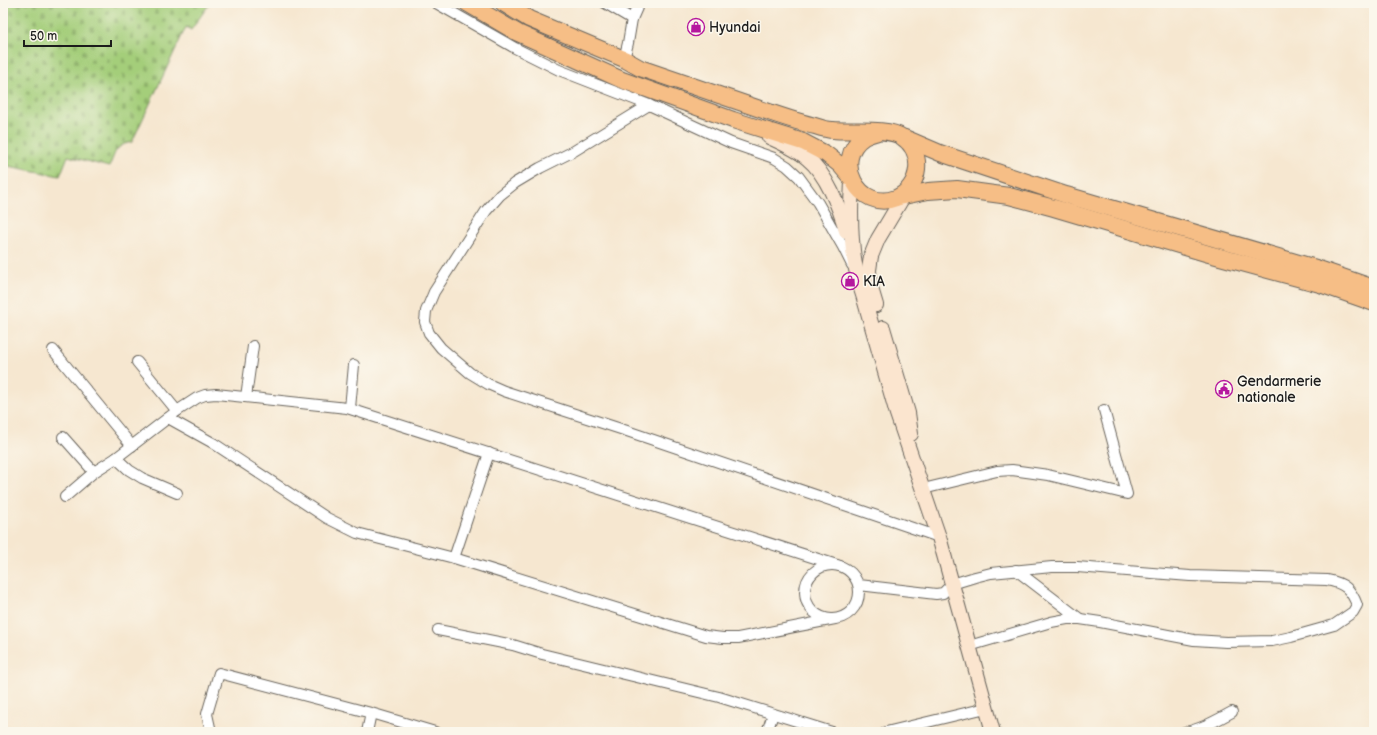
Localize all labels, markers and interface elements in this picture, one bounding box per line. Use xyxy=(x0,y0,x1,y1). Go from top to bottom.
shop icon: Hyundai xyxy=(686,17,706,37)
place label: Hyundai xyxy=(709,19,760,36)
scale bar xyxy=(24,22,111,48)
text: 50 m xyxy=(30,29,57,44)
shop icon: KIA xyxy=(840,271,860,291)
place label: KIA xyxy=(863,273,885,290)
place label: Gendarmerie nationale xyxy=(1237,373,1321,406)
public building icon: Gendarmerie nationale xyxy=(1214,379,1234,399)

